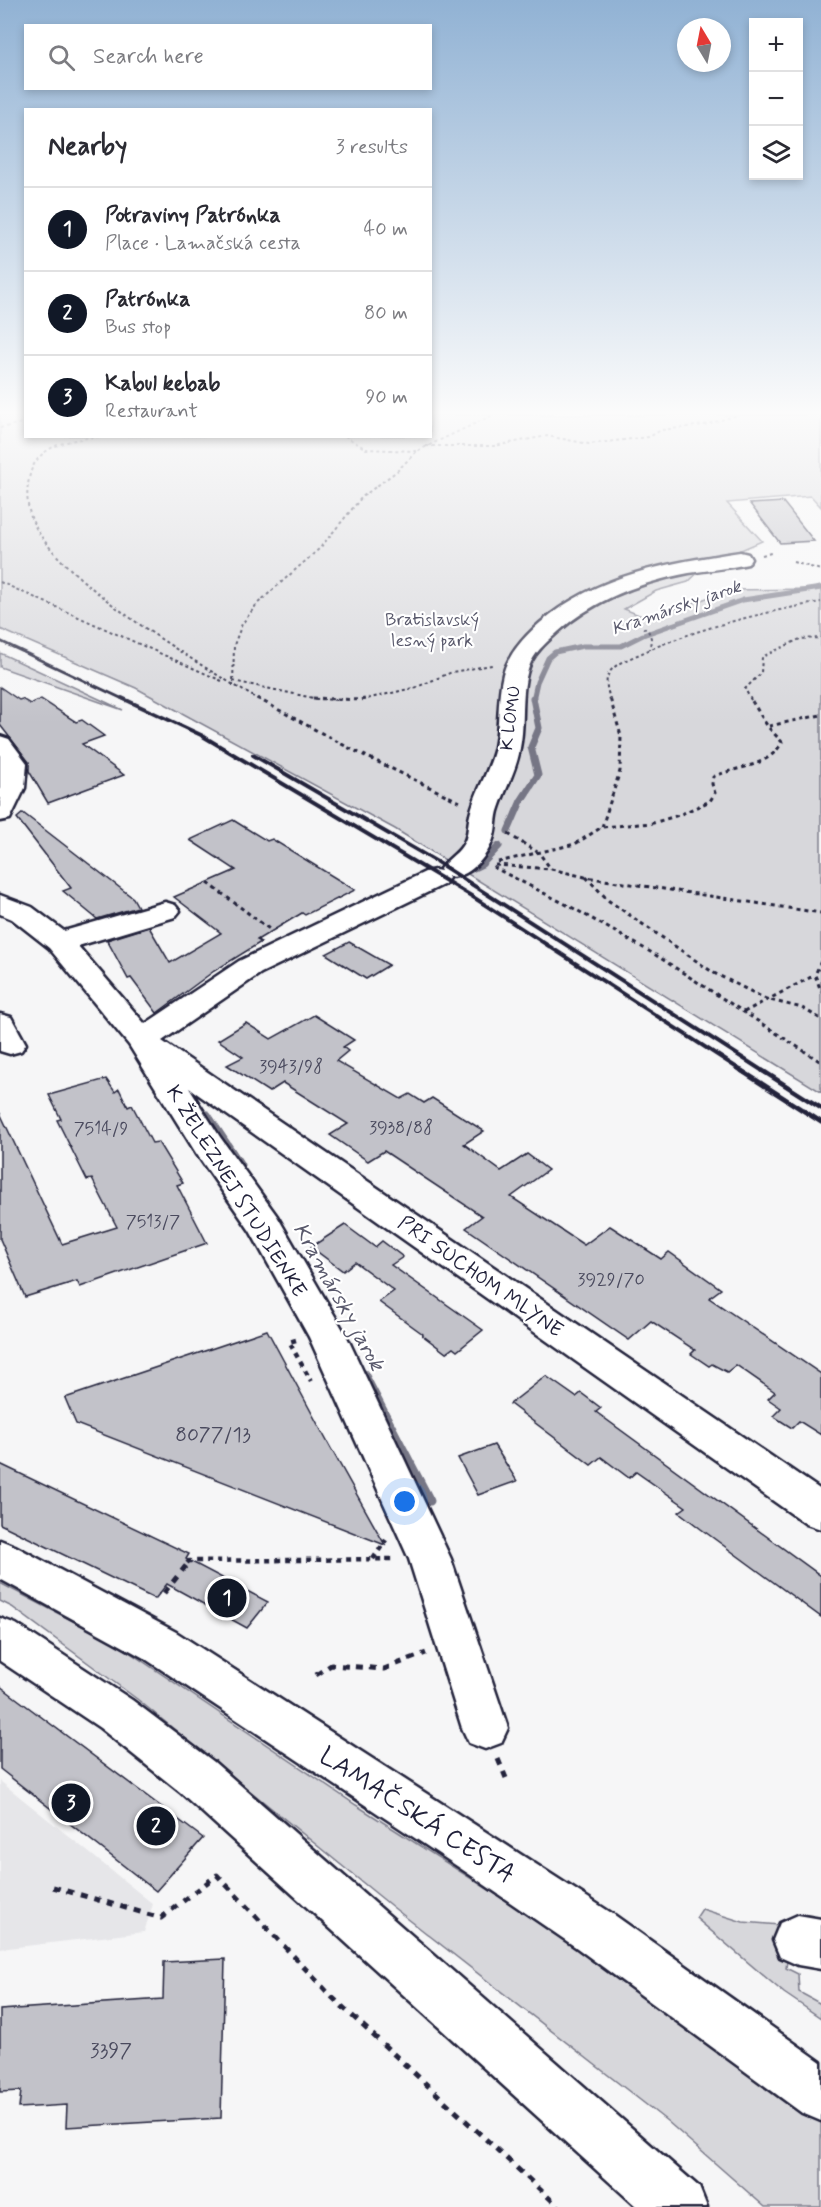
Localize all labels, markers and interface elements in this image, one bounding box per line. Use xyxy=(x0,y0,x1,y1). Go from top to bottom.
north arrow xyxy=(677,18,731,72)
map controls xyxy=(749,18,803,180)
button: + xyxy=(749,18,803,72)
search box xyxy=(24,24,432,90)
icon: search xyxy=(45,41,78,74)
text: Search here xyxy=(93,43,204,71)
button: − xyxy=(749,72,803,126)
button: layers xyxy=(749,126,803,180)
text: Nearby xyxy=(48,130,127,164)
text: 3 results xyxy=(336,134,408,161)
text: Potraviny Patrónka xyxy=(105,202,281,230)
text: 1 xyxy=(63,216,72,243)
text: 40 m xyxy=(364,216,408,243)
text: Place · Lamačská cesta xyxy=(105,230,301,257)
text: Patrónka xyxy=(105,286,191,314)
text: 2 xyxy=(63,300,72,327)
text: 80 m xyxy=(364,300,408,327)
text: Bus stop xyxy=(105,314,171,341)
text: Kabul kebab xyxy=(105,370,220,398)
text: 3 xyxy=(63,384,72,411)
text: 90 m xyxy=(365,384,408,411)
text: Restaurant xyxy=(105,398,198,425)
water label: Kramársky jarok xyxy=(609,574,745,641)
park label: Bratislavský lesný park xyxy=(385,608,479,653)
street label: K LOMU xyxy=(495,684,527,752)
house number: 3943/98 xyxy=(259,1055,323,1079)
street label: K ŽELEZNEJ STUDIENKE xyxy=(159,1080,313,1303)
house number: 3938/88 xyxy=(369,1116,433,1140)
house number: 7514/9 xyxy=(74,1117,129,1141)
street label: PRI SUCHOM MLYNE xyxy=(392,1209,569,1344)
house number: 7513/7 xyxy=(126,1210,180,1234)
water label: Kramársky jarok xyxy=(286,1218,391,1378)
house number: 3929/70 xyxy=(577,1268,645,1292)
house number: 8077/13 xyxy=(175,1421,251,1449)
your location xyxy=(390,1487,419,1516)
pin: 1 xyxy=(208,1576,246,1620)
street label: LAMAČSKÁ CESTA xyxy=(312,1739,522,1892)
pin: 3 xyxy=(52,1780,90,1826)
pin: 2 xyxy=(136,1804,176,1848)
house number: 3397 xyxy=(90,2037,132,2065)

